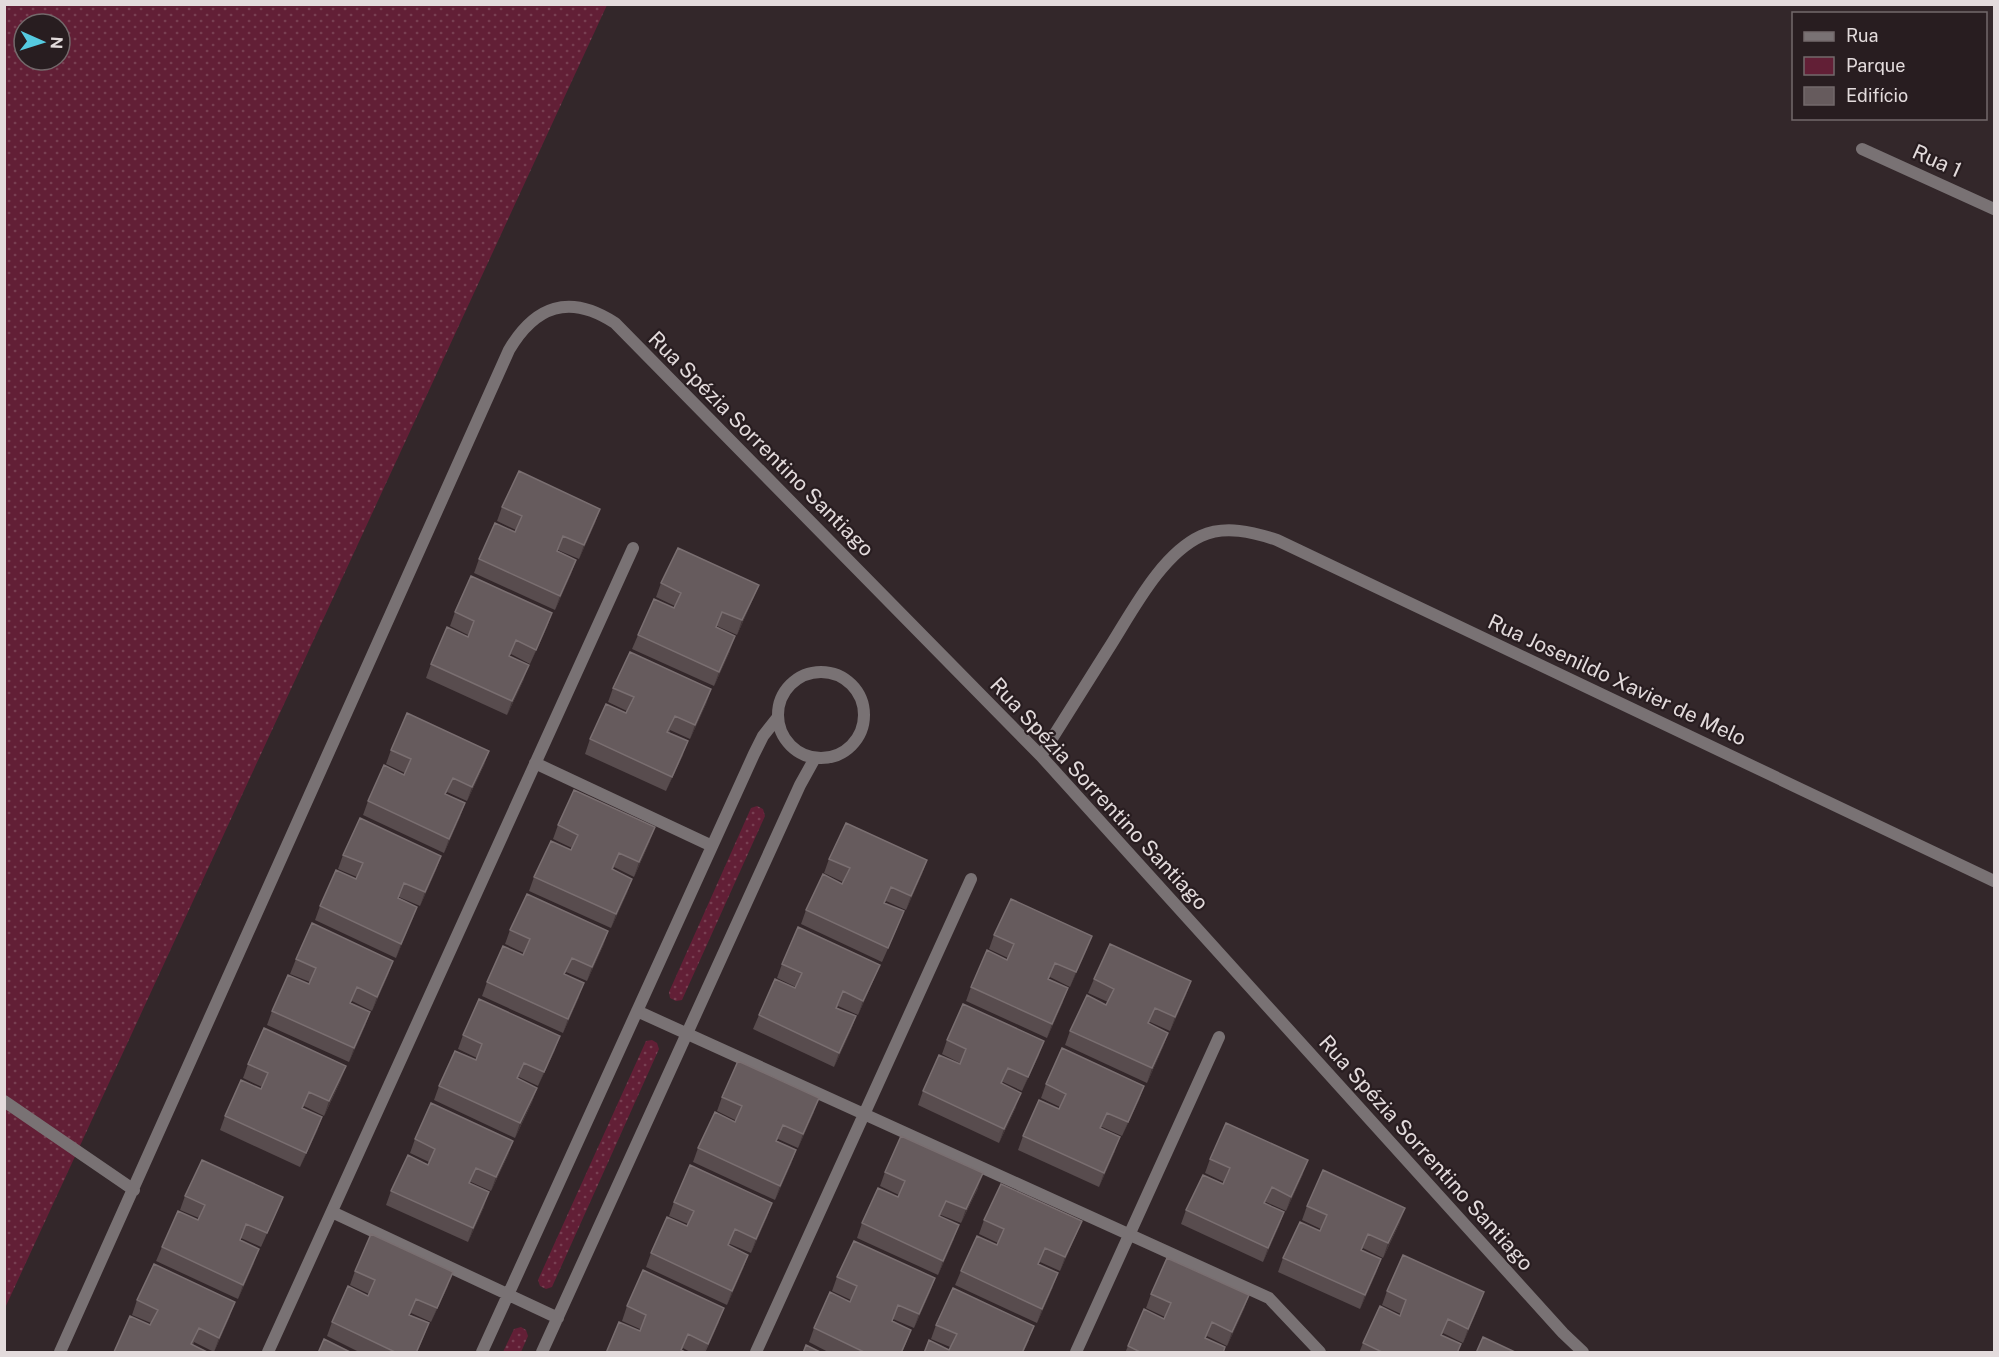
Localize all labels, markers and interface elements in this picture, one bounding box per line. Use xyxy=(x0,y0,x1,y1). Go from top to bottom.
north arrow xyxy=(12,12,72,72)
legend xyxy=(1792,12,1987,120)
text: Rua xyxy=(1846,25,1878,46)
text: N xyxy=(47,36,66,50)
text: Parque xyxy=(1846,55,1906,76)
text: Edifício xyxy=(1846,85,1908,106)
street label: Rua 1 xyxy=(1909,139,1966,182)
street label: Rua Spézia Sorrentino Santiago xyxy=(644,326,879,561)
street label: Rua Josenildo Xavier de Melo xyxy=(1484,609,1750,750)
street label: Rua Spézia Sorrentino Santiago xyxy=(985,672,1214,915)
street label: Rua Spézia Sorrentino Santiago xyxy=(1314,1030,1539,1276)

